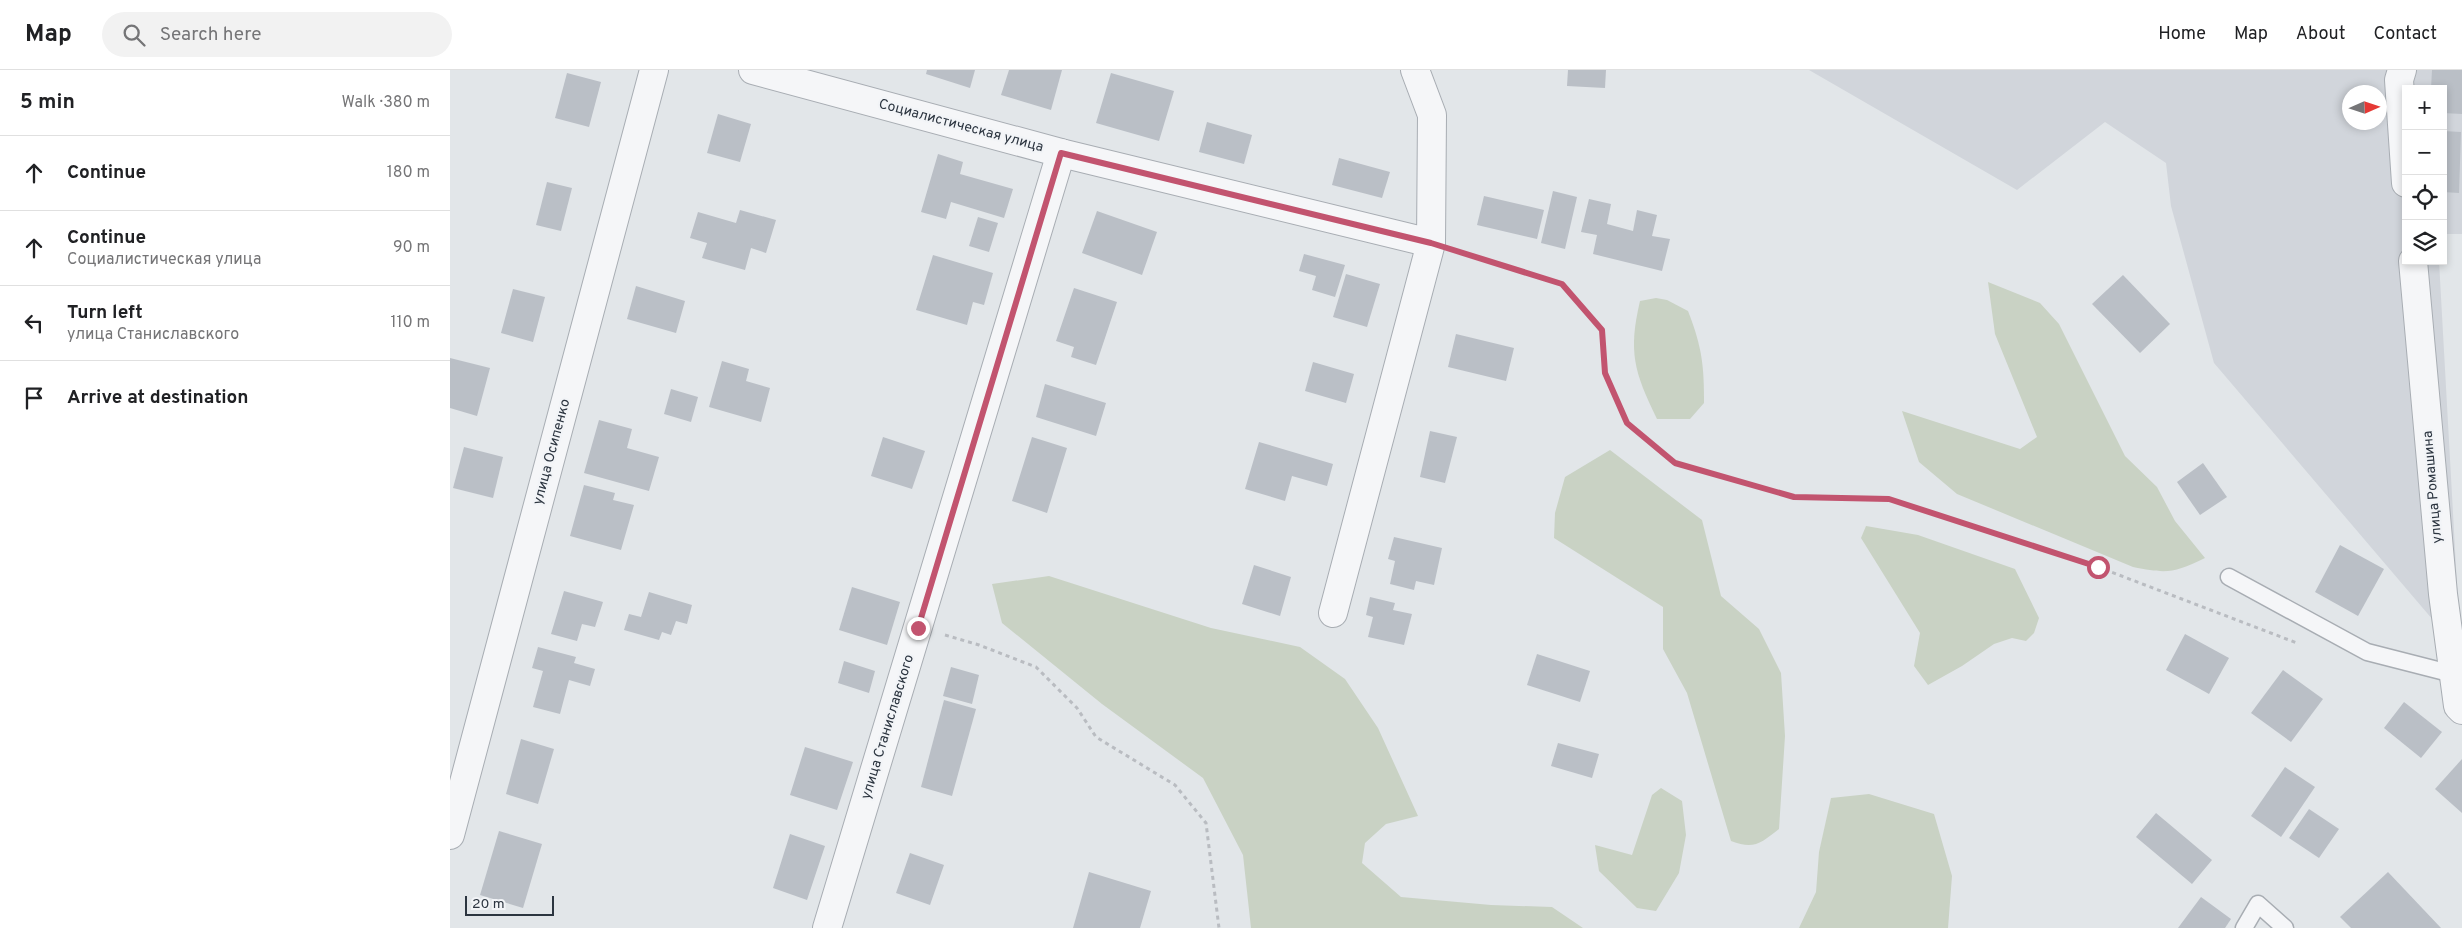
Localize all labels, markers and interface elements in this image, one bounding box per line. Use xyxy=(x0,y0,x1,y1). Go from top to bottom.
search box xyxy=(102,12,452,57)
text: Map xyxy=(25,20,72,50)
icon: search xyxy=(120,21,148,49)
text: Search here xyxy=(160,23,261,47)
text: Home xyxy=(2158,23,2206,46)
text: Map xyxy=(2234,23,2268,46)
text: About xyxy=(2296,23,2345,46)
text: Contact xyxy=(2373,23,2437,46)
north arrow xyxy=(2342,85,2387,130)
map controls xyxy=(2402,85,2447,265)
button: + xyxy=(2402,85,2447,130)
text: 5 min xyxy=(20,89,75,116)
text: Walk · 380 m xyxy=(342,93,430,113)
street label: Социалистическая улица xyxy=(877,96,1045,156)
button: − xyxy=(2402,130,2447,175)
icon: ahead xyxy=(20,159,48,187)
text: Continue xyxy=(67,161,146,185)
text: 180 m xyxy=(387,163,430,183)
button: locate xyxy=(2402,175,2447,220)
button: layers xyxy=(2402,220,2447,265)
text: Continue xyxy=(67,226,146,250)
icon: ahead xyxy=(20,234,48,262)
text: 90 m xyxy=(393,238,430,258)
text: Социалистическая улица xyxy=(67,250,261,270)
text: Turn left xyxy=(67,301,143,325)
icon: left xyxy=(20,309,48,337)
text: 110 m xyxy=(390,313,430,333)
text: улица Станиславского xyxy=(67,325,239,345)
icon: arrive xyxy=(20,384,48,412)
text: Arrive at destination xyxy=(67,386,248,410)
street label: улица Осипенко xyxy=(530,397,574,507)
street label: улица Ромашина xyxy=(2420,430,2446,544)
route start xyxy=(2087,556,2110,579)
route end xyxy=(907,617,930,640)
street label: улица Станиславского xyxy=(858,652,918,802)
scale bar xyxy=(465,893,554,916)
text: 20 m xyxy=(472,896,505,913)

